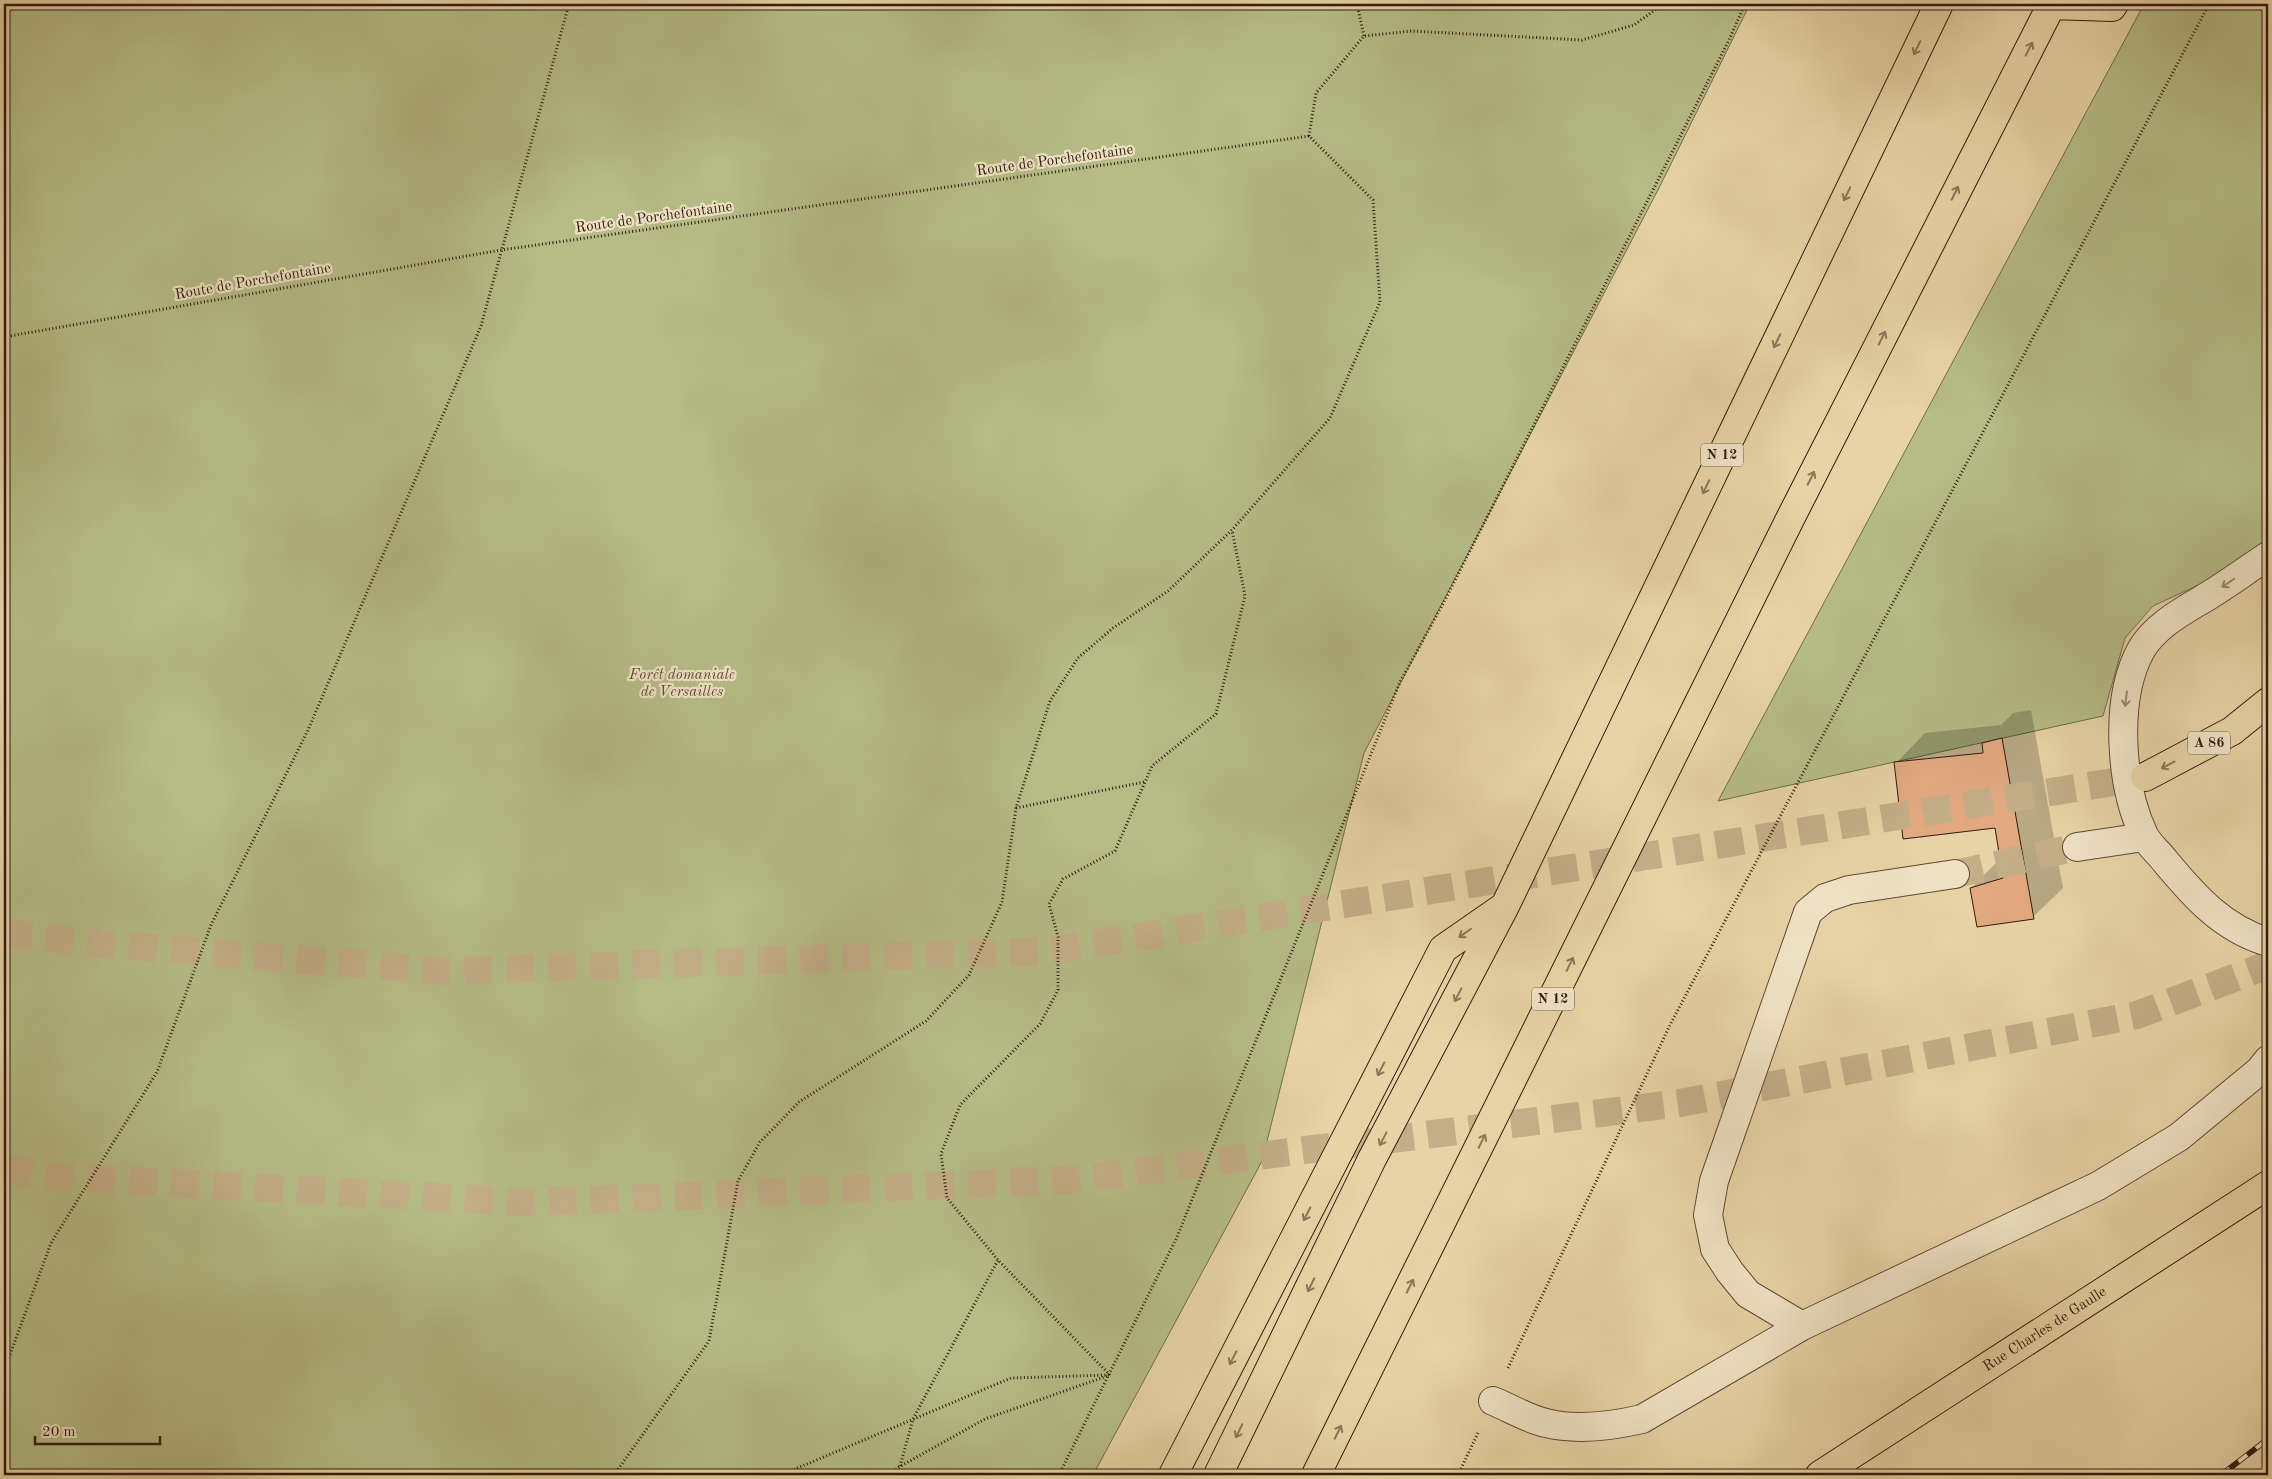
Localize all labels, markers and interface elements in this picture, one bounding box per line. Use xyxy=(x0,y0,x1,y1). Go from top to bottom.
one-way arrow xyxy=(1912,40,1922,55)
one-way arrow xyxy=(2024,41,2034,56)
street label: Route de Porchefontaine xyxy=(976,143,1135,179)
one-way arrow xyxy=(1842,186,1851,201)
one-way arrow xyxy=(1950,186,1960,201)
street label: Route de Porchefontaine xyxy=(575,200,734,236)
street label: Route de Porchefontaine xyxy=(174,261,332,303)
one-way arrow xyxy=(1878,331,1887,346)
one-way arrow xyxy=(1771,333,1781,348)
road number: N 12 xyxy=(1701,444,1743,466)
one-way arrow xyxy=(1807,471,1816,486)
one-way arrow xyxy=(1701,479,1710,494)
one-way arrow xyxy=(2221,578,2235,588)
park label: Forêt domaniale de Versailles xyxy=(628,668,735,700)
one-way arrow xyxy=(2121,691,2131,707)
road number: A 86 xyxy=(2188,731,2230,754)
one-way arrow xyxy=(2161,761,2176,770)
one-way arrow xyxy=(1458,928,1472,938)
one-way arrow xyxy=(1566,957,1575,972)
one-way arrow xyxy=(1453,988,1463,1003)
road number: N 12 xyxy=(1532,988,1574,1011)
one-way arrow xyxy=(1376,1061,1385,1076)
one-way arrow xyxy=(1378,1131,1387,1146)
one-way arrow xyxy=(1478,1133,1488,1148)
one-way arrow xyxy=(1302,1206,1311,1221)
one-way arrow xyxy=(1306,1277,1315,1292)
one-way arrow xyxy=(1406,1279,1415,1294)
street label: Rue Charles de Gaulle xyxy=(1981,1284,2109,1375)
one-way arrow xyxy=(1228,1351,1238,1366)
scale bar xyxy=(35,1414,160,1446)
one-way arrow xyxy=(1234,1423,1244,1438)
one-way arrow xyxy=(1333,1424,1343,1439)
text: 20 m xyxy=(42,1425,76,1440)

